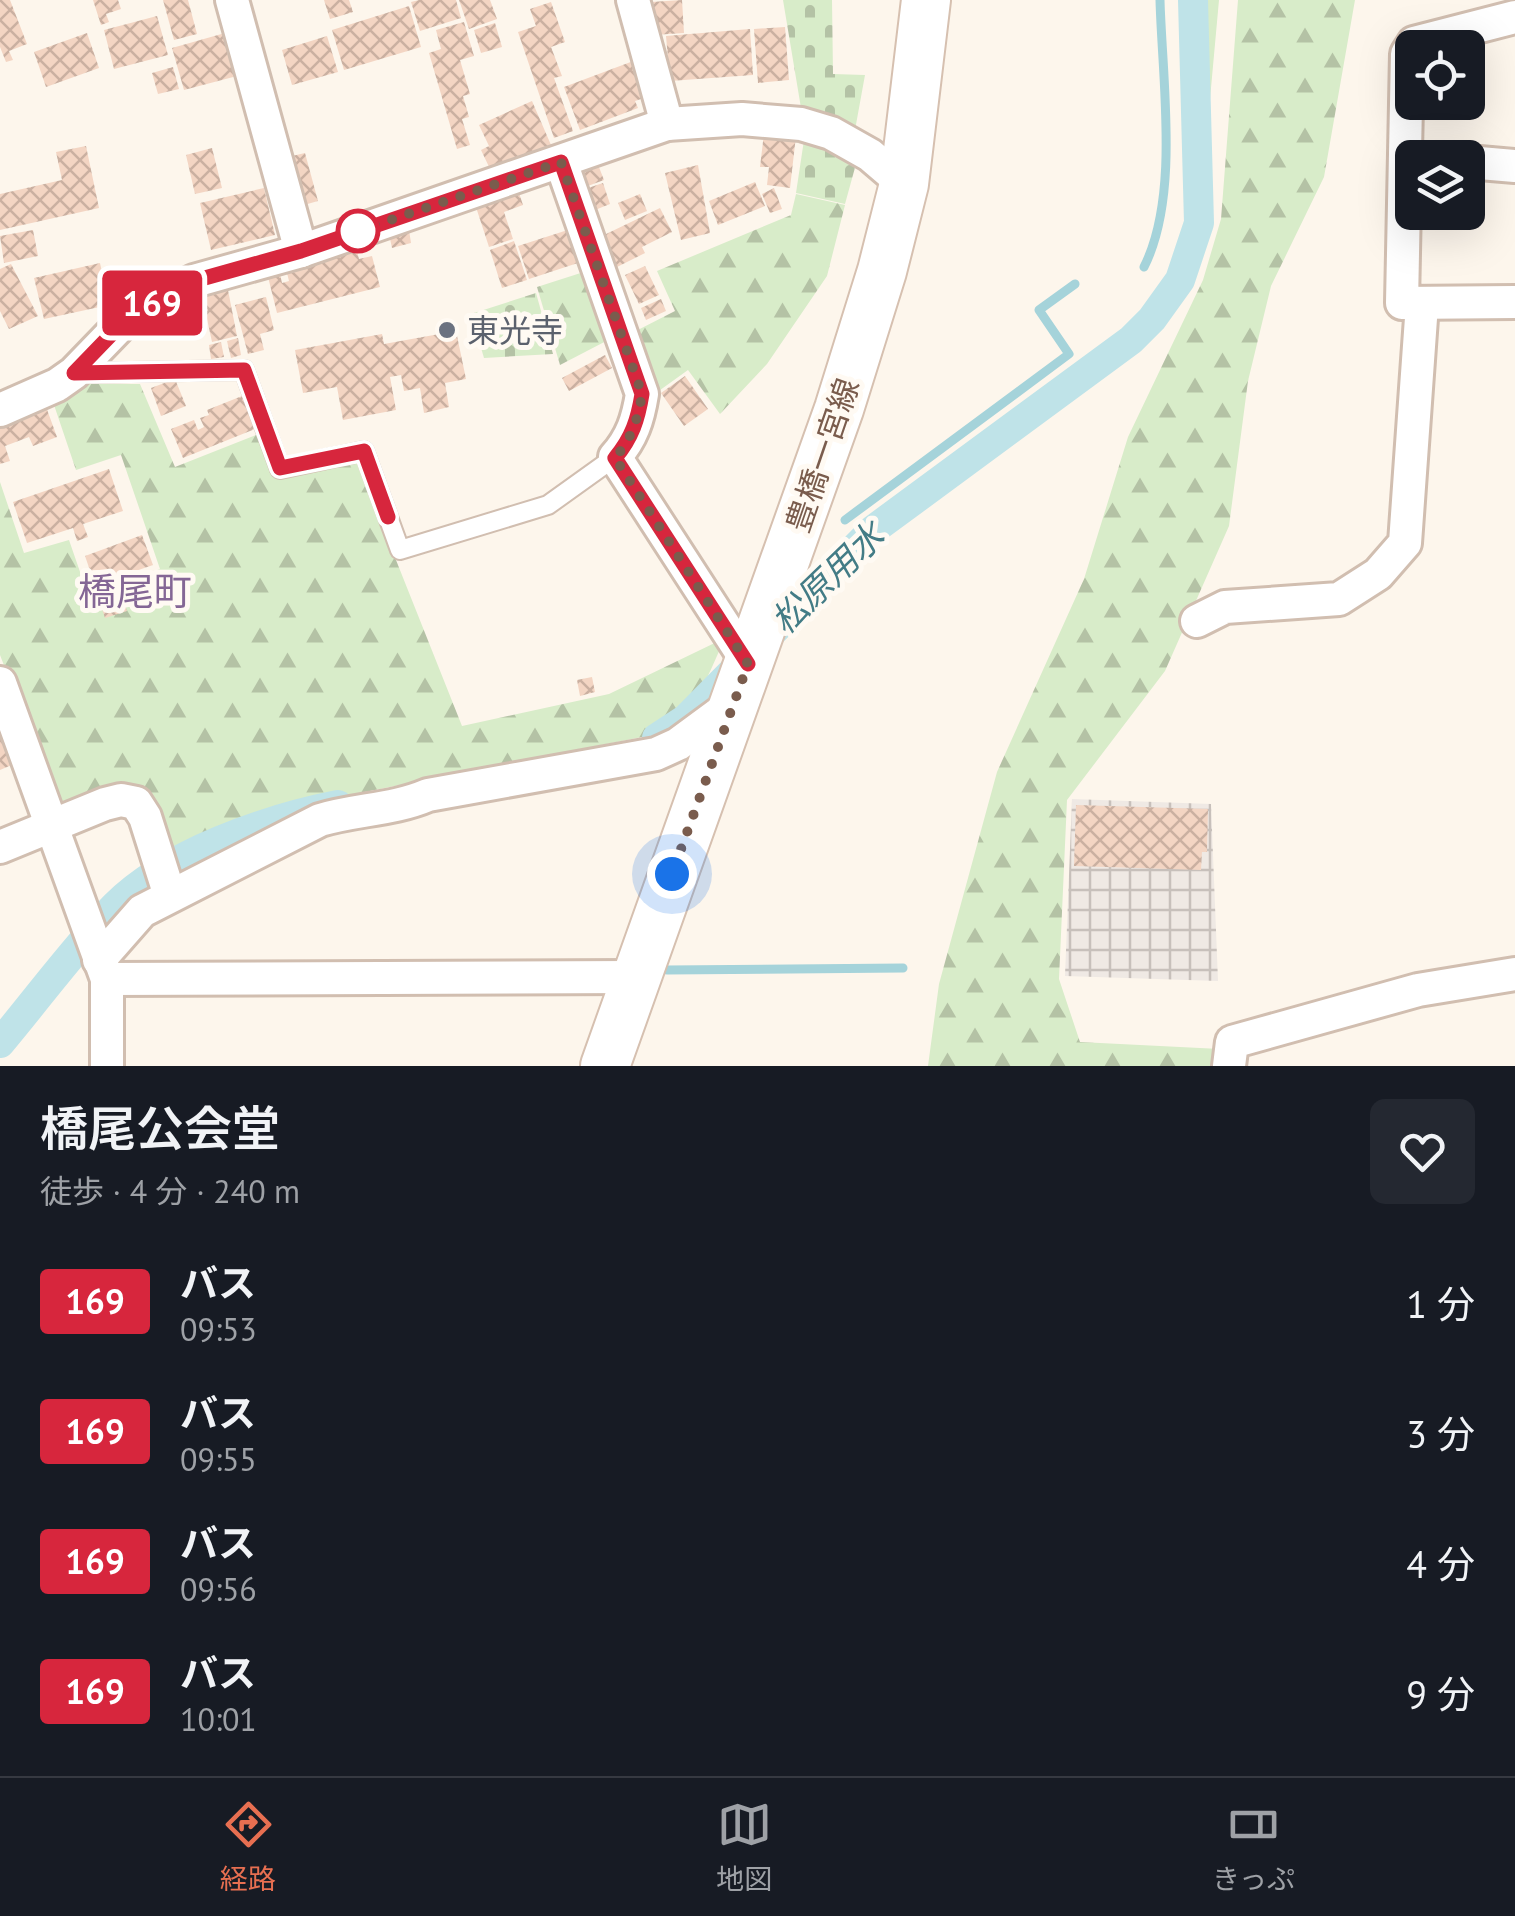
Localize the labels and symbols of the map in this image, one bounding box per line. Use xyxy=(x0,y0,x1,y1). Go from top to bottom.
unlabelled marker xyxy=(337,210,379,252)
line badge: 169 xyxy=(94,270,210,336)
place label: 東光寺 xyxy=(467,309,563,351)
marker: 東光寺 xyxy=(436,319,458,341)
street label: 豊橋一宮線 xyxy=(776,373,868,537)
water label: 松原用水 xyxy=(761,510,896,643)
district label: 橋尾町 xyxy=(78,566,192,615)
your location xyxy=(647,849,697,899)

